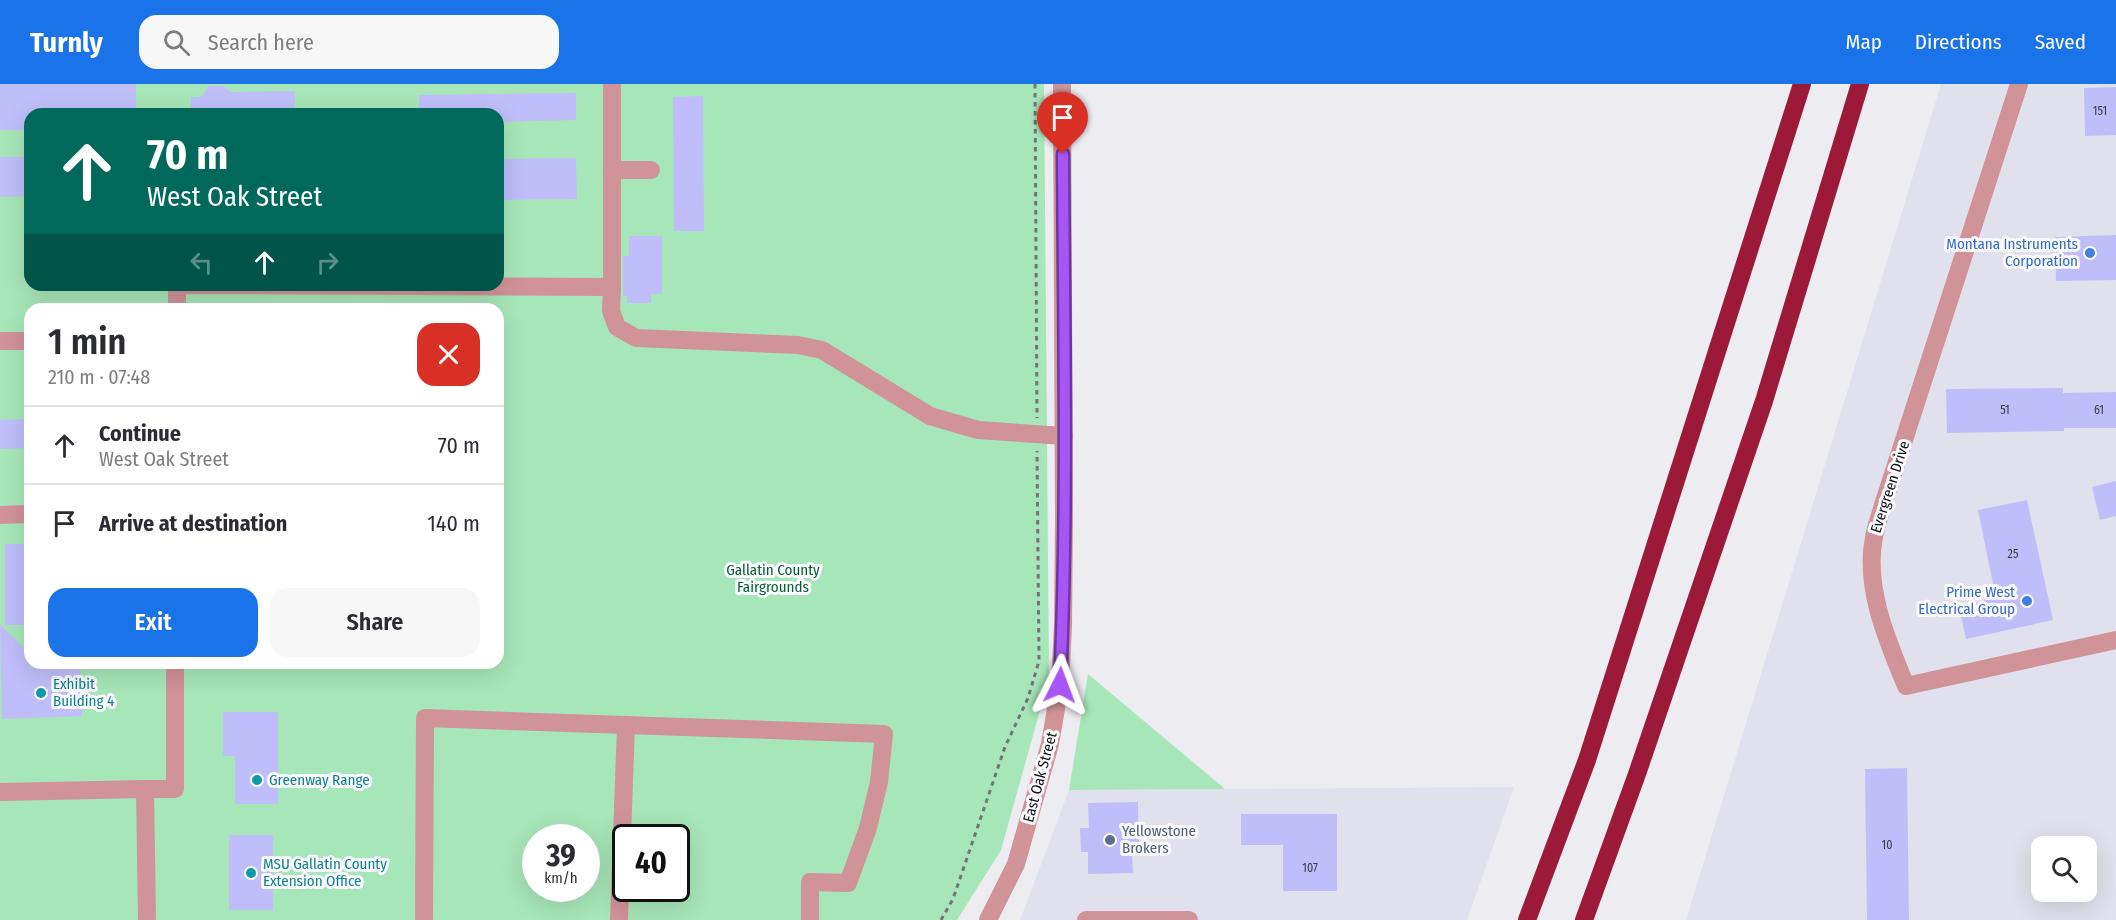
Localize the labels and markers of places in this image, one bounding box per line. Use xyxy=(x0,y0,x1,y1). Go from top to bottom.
pin xyxy=(1037,92,1088,154)
place label: Montana Instruments Corporation xyxy=(1946,235,2078,270)
marker: Montana Instruments Corporation xyxy=(2083,246,2097,260)
place label: Prime West Electrical Group xyxy=(1918,583,2015,618)
marker: Prime West Electrical Group xyxy=(2020,594,2034,608)
place label: Exhibit Building 4 xyxy=(53,675,114,710)
marker: Exhibit Building 4 xyxy=(34,686,48,700)
place label: Greenway Range xyxy=(269,771,370,789)
marker: Greenway Range xyxy=(250,773,264,787)
place label: Yellowstone Brokers xyxy=(1122,822,1196,857)
marker: Yellowstone Brokers xyxy=(1103,833,1117,847)
place label: MSU Gallatin County Extension Office xyxy=(263,855,387,890)
marker: MSU Gallatin County Extension Office xyxy=(244,866,258,880)

